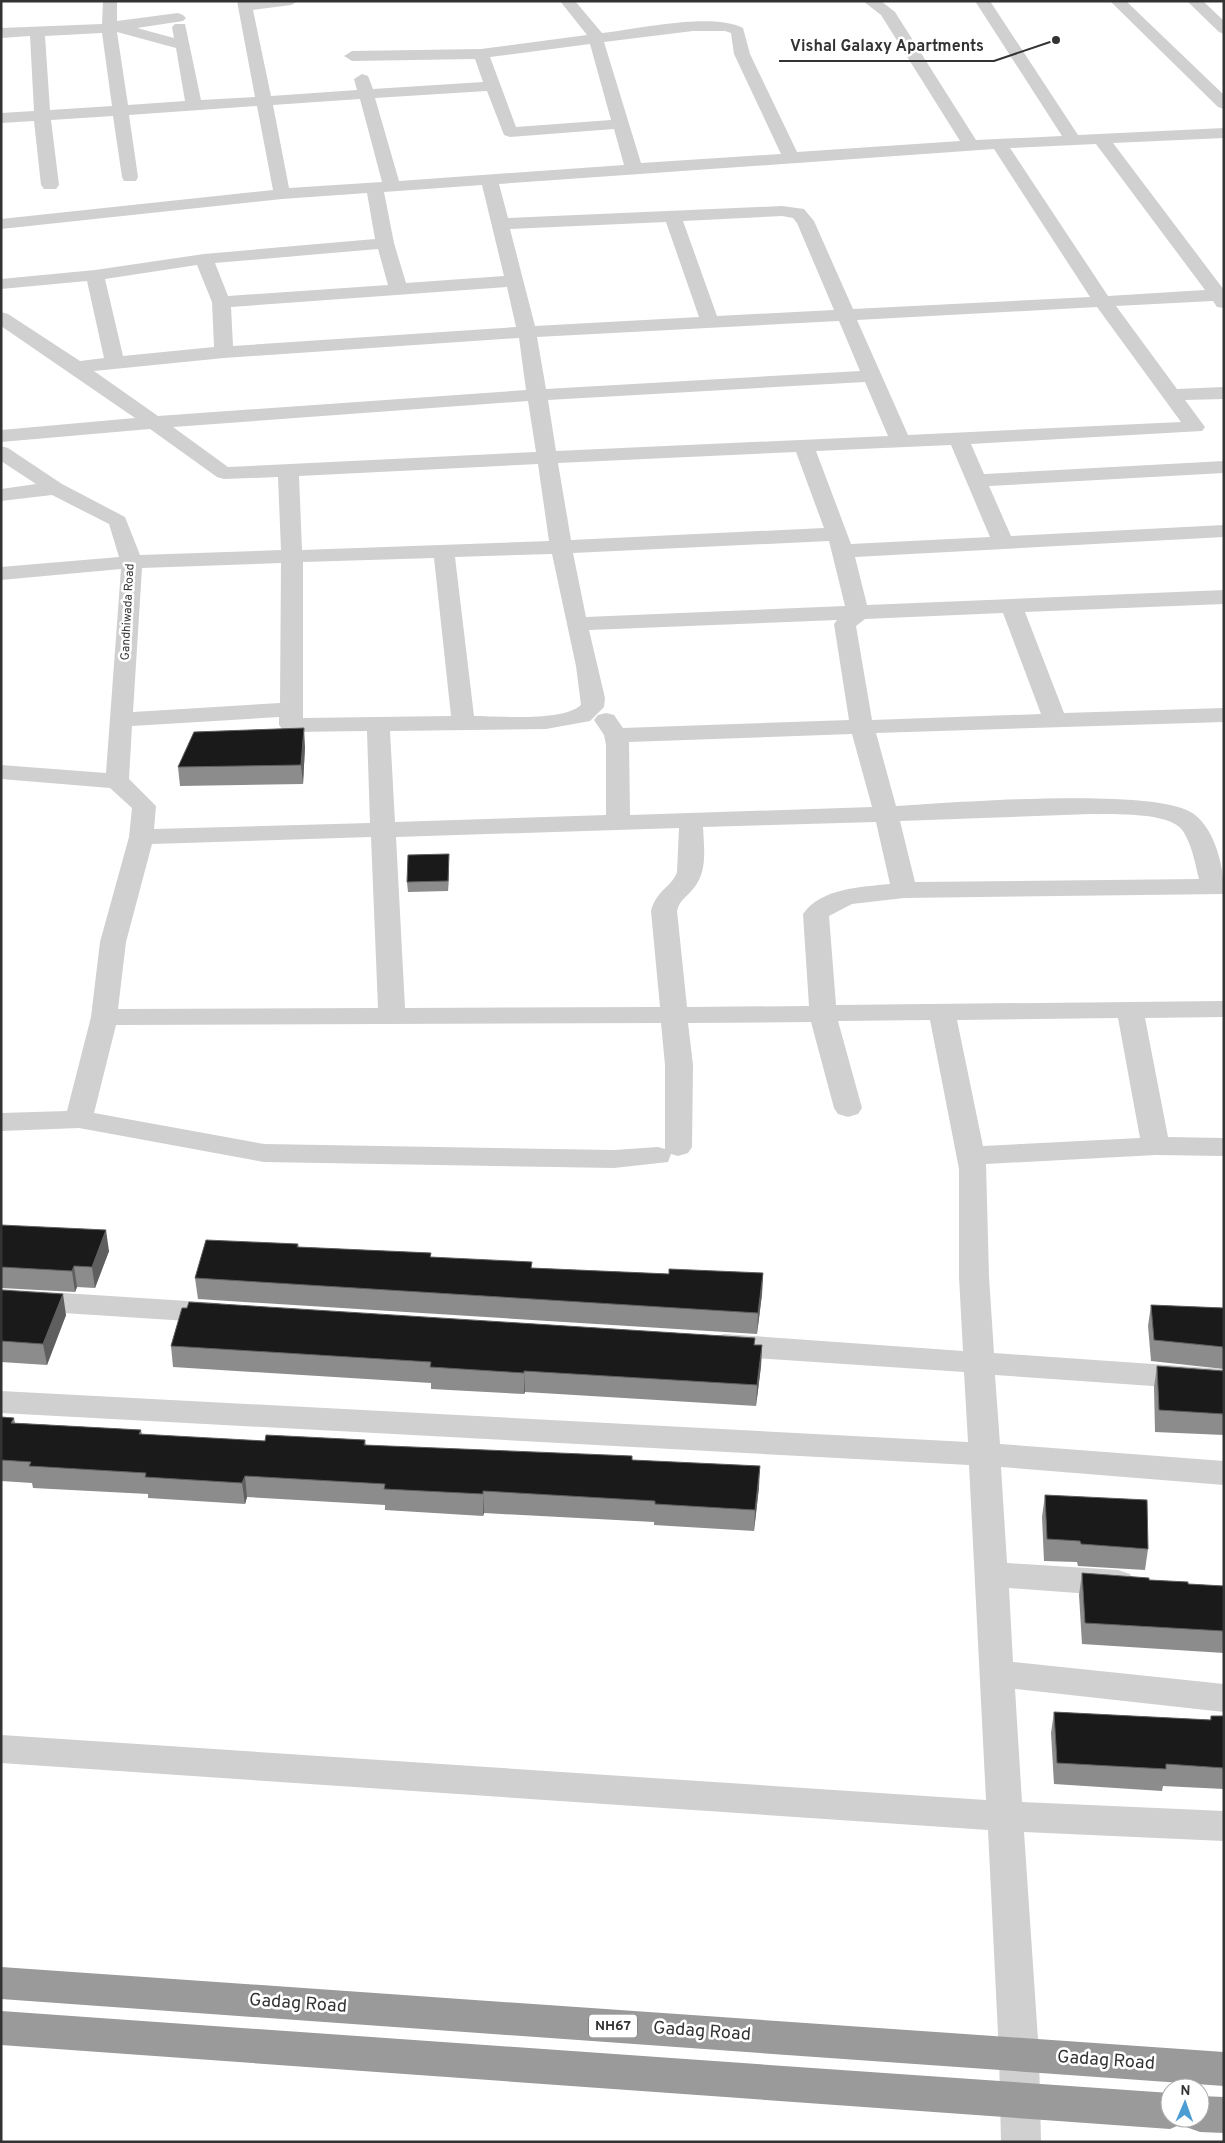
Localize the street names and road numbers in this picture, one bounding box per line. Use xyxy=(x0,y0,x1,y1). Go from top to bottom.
street label: Gandhiwada Road xyxy=(117,563,139,661)
street label: Gadag Road xyxy=(248,1989,348,2019)
road number: NH67 xyxy=(589,2014,637,2038)
street label: Gadag Road xyxy=(652,2017,752,2047)
street label: Gadag Road xyxy=(1056,2046,1156,2076)

